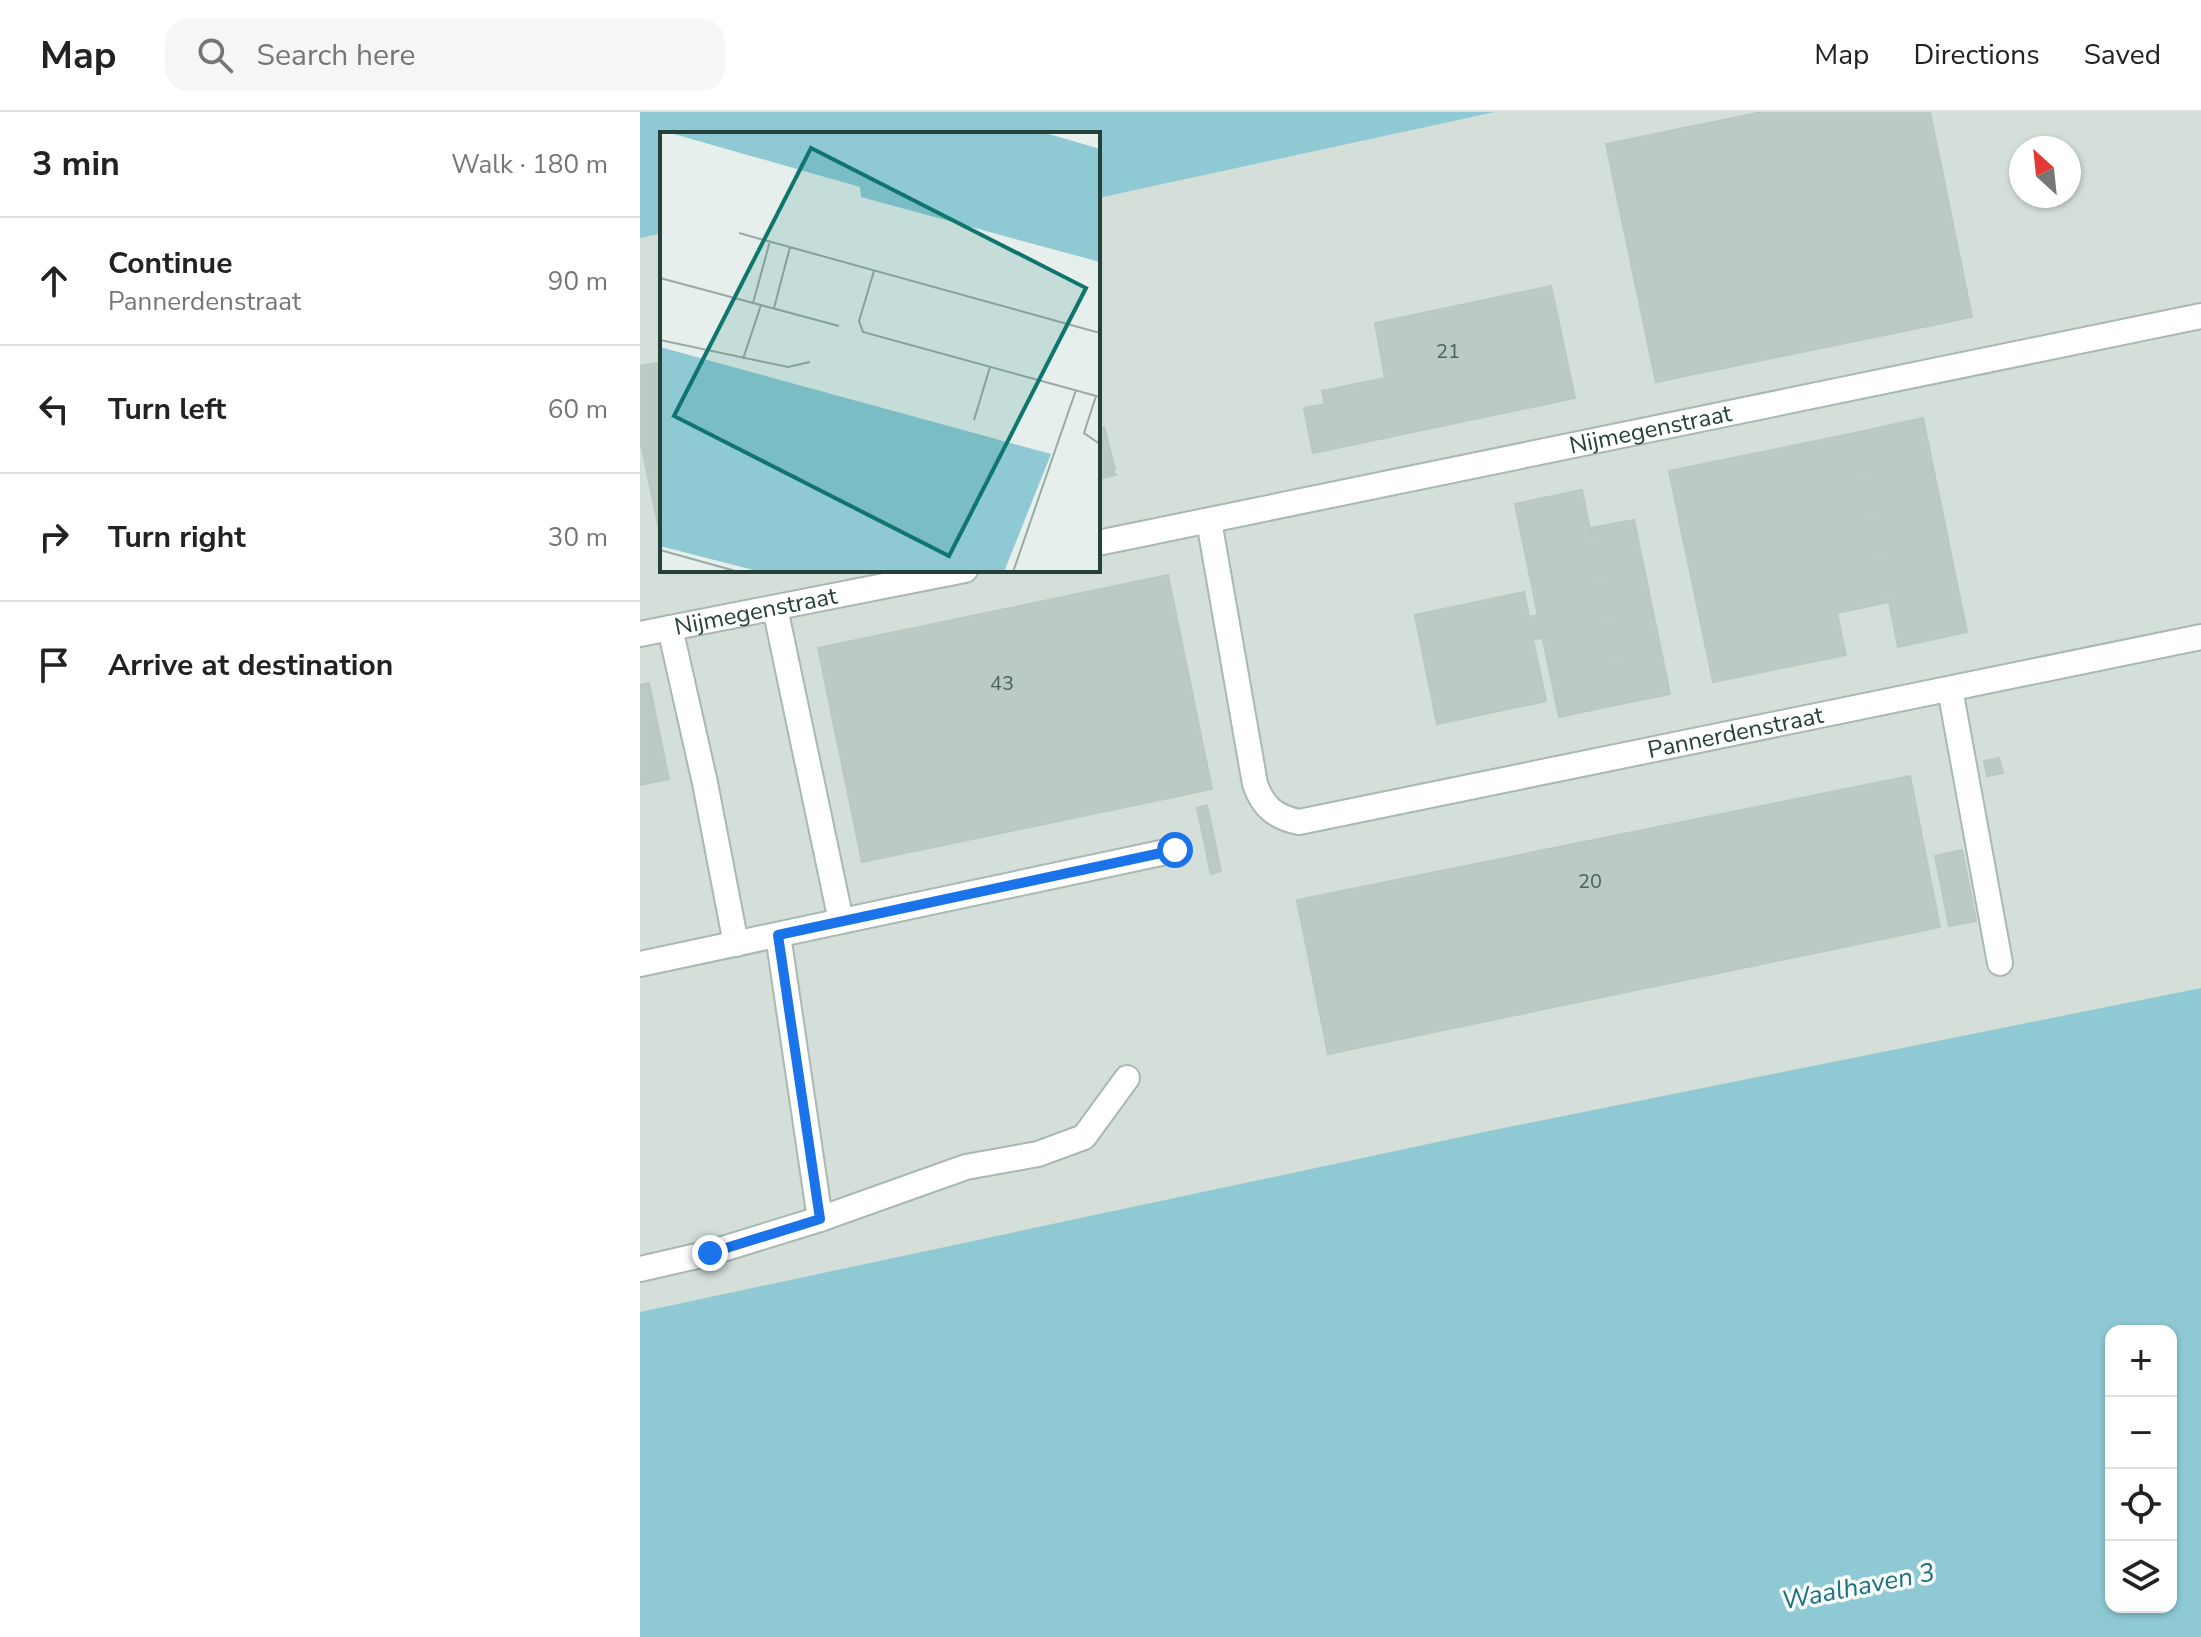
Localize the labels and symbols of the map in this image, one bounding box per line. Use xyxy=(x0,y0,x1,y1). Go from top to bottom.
inset map xyxy=(660,132,1100,572)
north arrow xyxy=(2009,136,2081,208)
house number: 21 xyxy=(1436,338,1460,365)
street label: Nijmegenstraat xyxy=(1566,397,1735,462)
street label: Nijmegenstraat xyxy=(672,579,840,643)
house number: 43 xyxy=(990,670,1014,697)
street label: Pannerdenstraat xyxy=(1645,699,1827,766)
route start xyxy=(1157,832,1193,868)
house number: 20 xyxy=(1578,868,1602,895)
route end xyxy=(692,1235,728,1271)
water label: Waalhaven 3 xyxy=(1779,1555,1937,1618)

